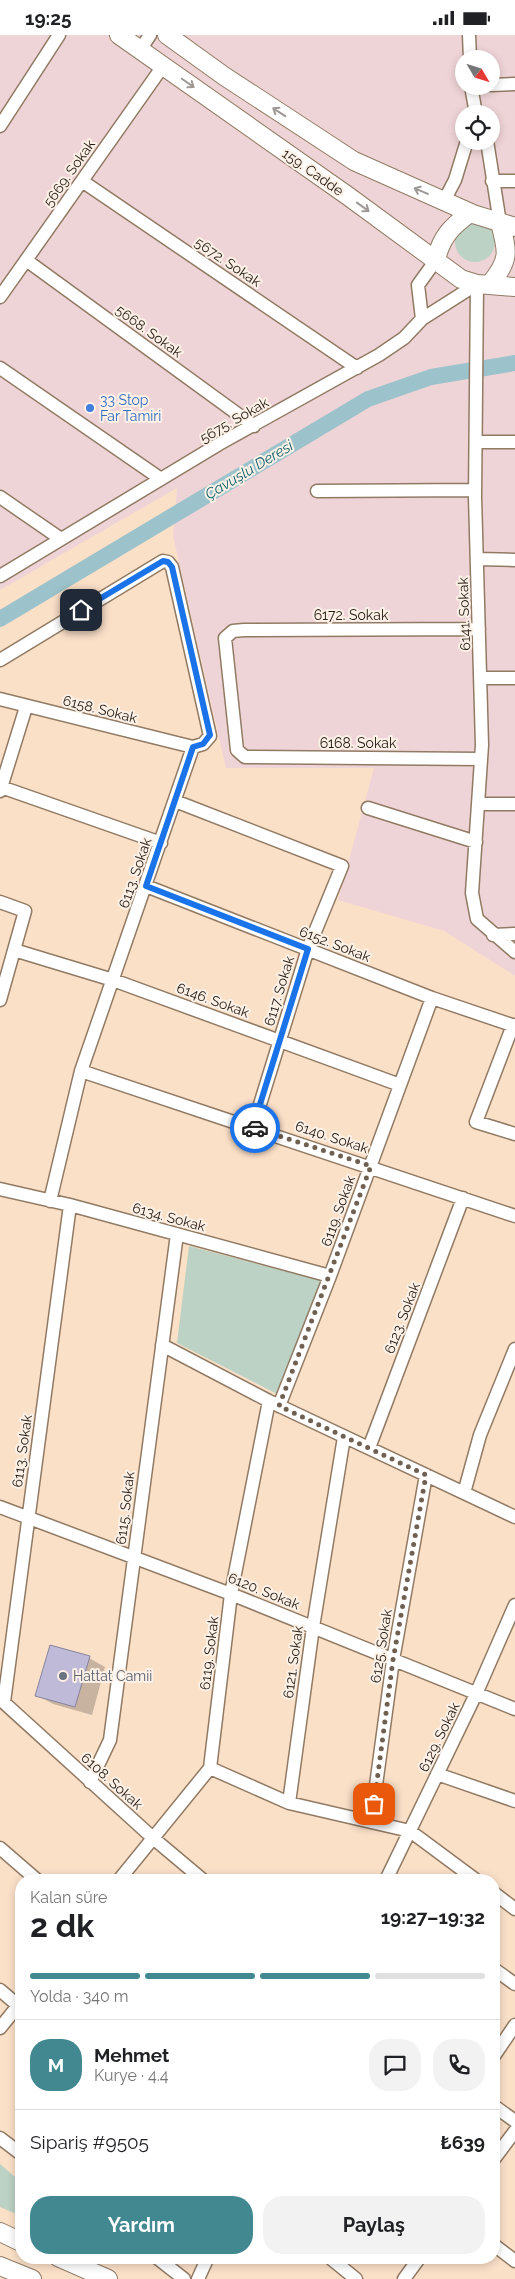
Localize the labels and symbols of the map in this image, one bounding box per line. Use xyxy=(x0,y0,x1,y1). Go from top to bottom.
north arrow xyxy=(455,50,500,95)
one-way arrow xyxy=(180,78,194,88)
one-way arrow xyxy=(272,107,286,118)
street label: 5669. Sokak xyxy=(40,136,98,210)
street label: 159. Cadde xyxy=(279,145,347,199)
one-way arrow xyxy=(414,185,429,195)
one-way arrow xyxy=(356,202,370,212)
street label: 5672. Sokak xyxy=(192,234,265,290)
street label: 5668. Sokak xyxy=(113,302,186,361)
place label: 33 Stop Far Tamiri xyxy=(100,392,161,424)
street label: 5675. Sokak xyxy=(197,394,272,446)
marker: 33 Stop Far Tamiri xyxy=(84,402,96,414)
water label: Çavuşlu Deresi xyxy=(202,436,297,503)
street label: 6141. Sokak xyxy=(455,576,473,651)
pin xyxy=(60,589,102,631)
street label: 6172. Sokak xyxy=(314,607,389,623)
street label: 6158. Sokak xyxy=(61,692,139,726)
street label: 6168. Sokak xyxy=(320,735,397,751)
street label: 6113. Sokak xyxy=(115,835,155,910)
street label: 6152. Sokak xyxy=(297,923,373,965)
street label: 6117. Sokak xyxy=(261,953,297,1028)
street label: 6146. Sokak xyxy=(175,979,252,1021)
courier xyxy=(230,1103,280,1153)
street label: 6140. Sokak xyxy=(293,1118,371,1157)
street label: 6119. Sokak xyxy=(318,1173,358,1249)
street label: 6134. Sokak xyxy=(131,1200,208,1235)
street label: 6123. Sokak xyxy=(381,1280,423,1356)
street label: 6113. Sokak xyxy=(9,1413,35,1488)
street label: 6115. Sokak xyxy=(113,1470,137,1545)
street label: 6120. Sokak xyxy=(226,1569,303,1613)
street label: 6125. Sokak xyxy=(367,1607,395,1684)
street label: 6119. Sokak xyxy=(197,1615,222,1691)
street label: 6121. Sokak xyxy=(280,1624,306,1699)
place label: Hattat Camii xyxy=(73,1668,152,1684)
marker: Hattat Camii xyxy=(57,1670,69,1682)
street label: 6129. Sokak xyxy=(415,1699,463,1774)
street label: 6108. Sokak xyxy=(78,1749,146,1813)
pin xyxy=(353,1783,395,1825)

